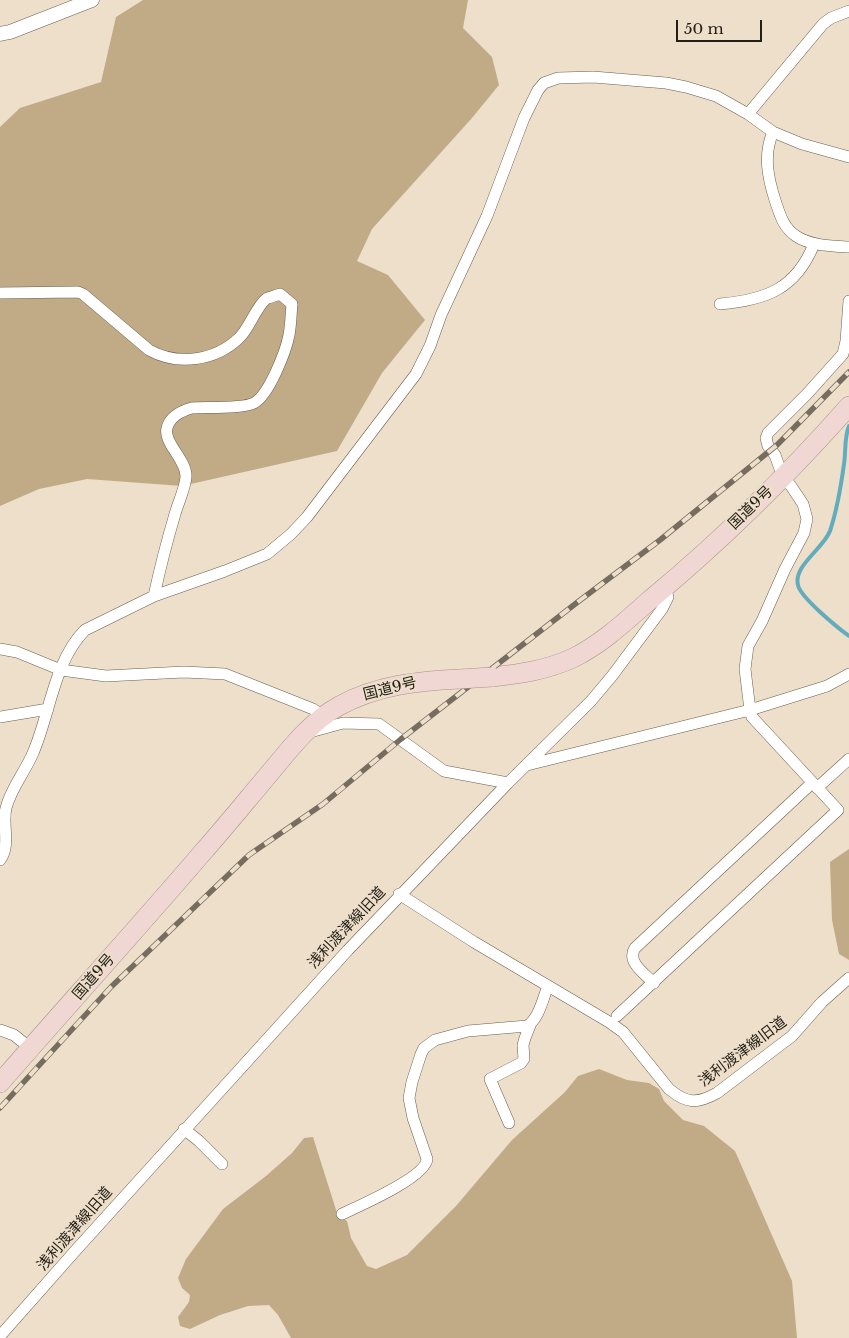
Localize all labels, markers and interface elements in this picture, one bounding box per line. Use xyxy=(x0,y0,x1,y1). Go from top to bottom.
scale bar xyxy=(679,10,765,42)
text: 50 m xyxy=(684,19,724,38)
street label: 国道9号 xyxy=(725,483,777,533)
street label: 国道9号 xyxy=(361,674,419,704)
street label: 浅利渡津線旧道 xyxy=(305,883,389,973)
street label: 国道9号 xyxy=(69,950,119,1004)
street label: 浅利渡津線旧道 xyxy=(696,1013,790,1091)
street label: 浅利渡津線旧道 xyxy=(34,1183,116,1275)

